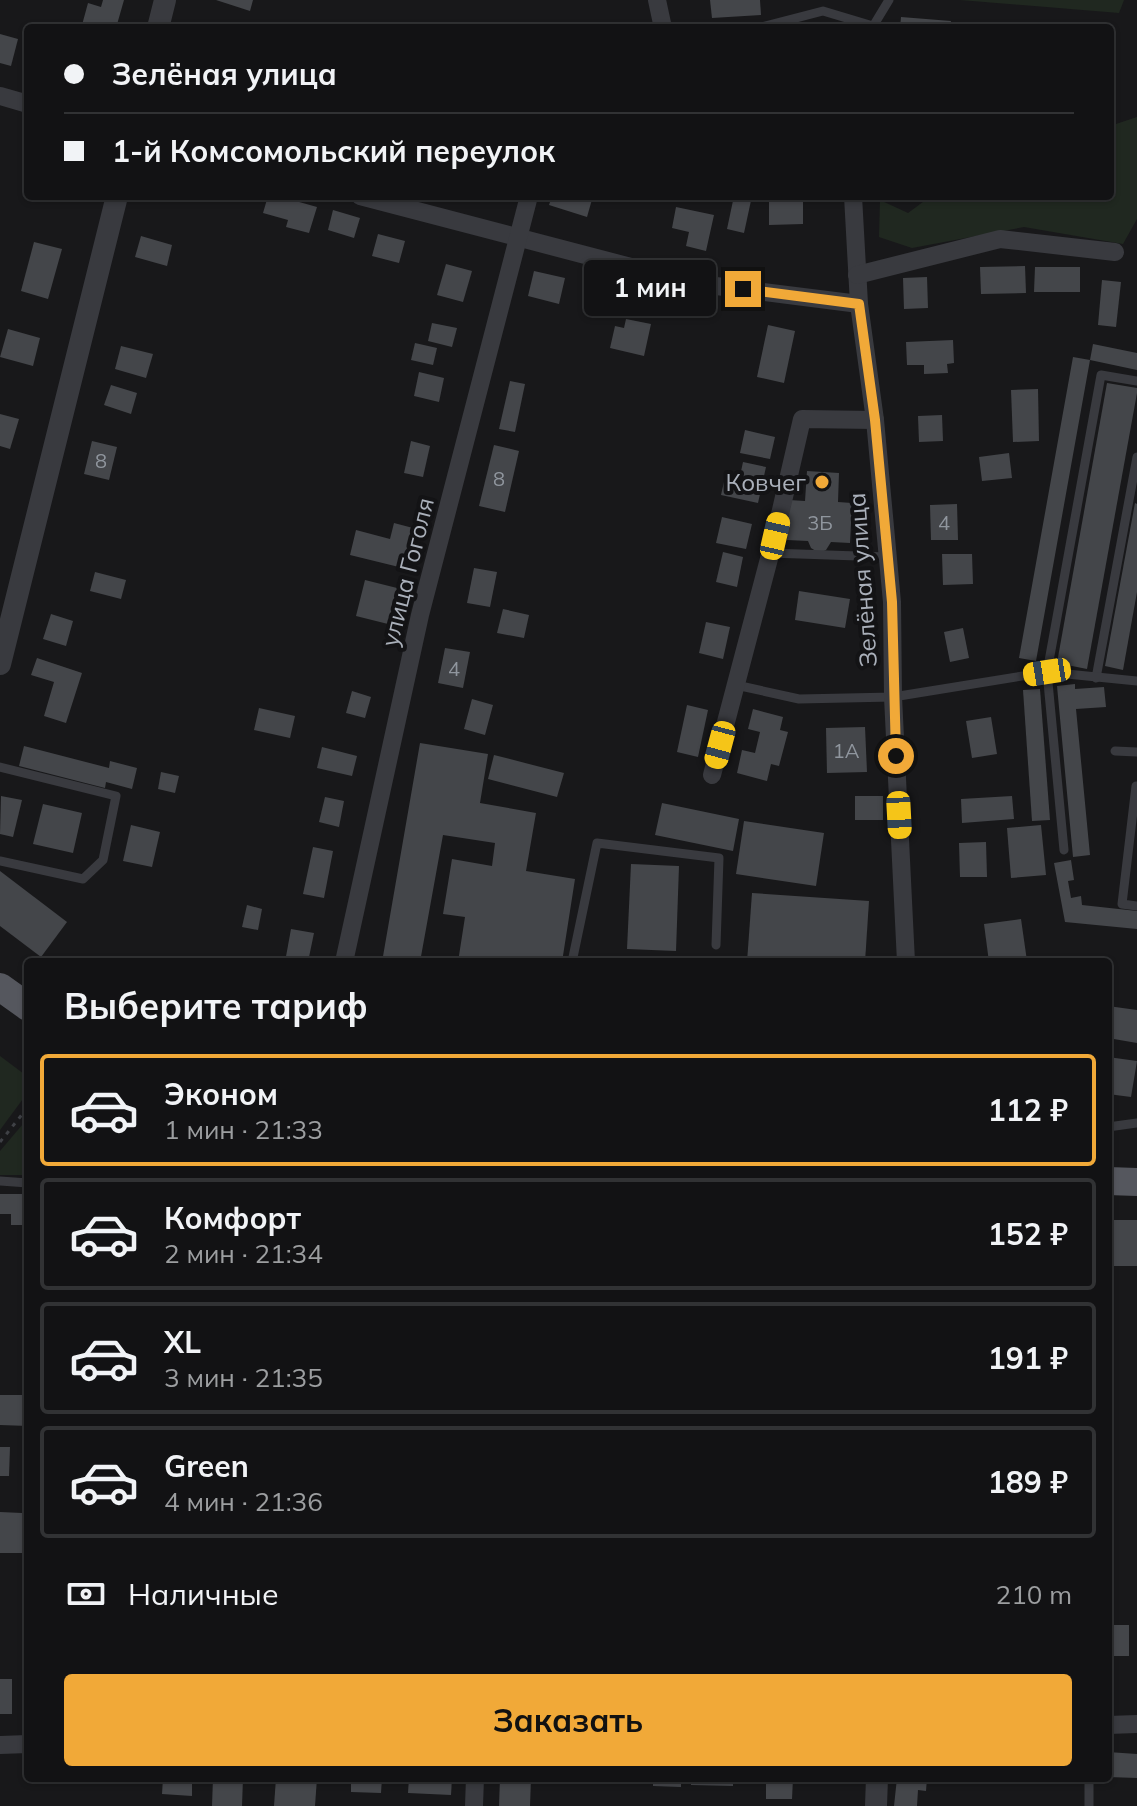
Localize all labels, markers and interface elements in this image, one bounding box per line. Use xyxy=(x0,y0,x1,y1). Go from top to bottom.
text: Зелёная улица xyxy=(112,55,337,93)
text: 1-й Комсомольский переулок xyxy=(112,132,555,170)
callout: 1 мин xyxy=(583,261,715,317)
text: 1 мин xyxy=(614,271,686,304)
route end xyxy=(725,271,761,307)
house number: 8 xyxy=(95,448,107,473)
house number: 8 xyxy=(493,466,505,491)
place label: Ковчег xyxy=(726,467,806,497)
marker: Ковчег xyxy=(813,473,831,491)
street label: Зелёная улица xyxy=(841,492,883,668)
street label: улица Гоголя xyxy=(374,494,440,650)
car xyxy=(758,510,792,562)
house number: 3Б xyxy=(807,510,833,535)
house number: 4 xyxy=(938,510,950,535)
house number: 4 xyxy=(448,656,460,681)
car xyxy=(1021,656,1073,688)
car xyxy=(702,719,738,771)
house number: 1А xyxy=(833,738,860,763)
route start xyxy=(878,738,914,774)
car xyxy=(886,790,912,840)
text: Выберите тариф xyxy=(64,983,368,1028)
icon: car xyxy=(68,1074,140,1146)
text: Эконом xyxy=(164,1075,278,1113)
text: 112 ₽ xyxy=(988,1091,1068,1129)
text: 1 мин · 21:33 xyxy=(164,1113,323,1146)
icon: car xyxy=(68,1198,140,1270)
text: Комфорт xyxy=(164,1199,301,1237)
text: 152 ₽ xyxy=(988,1215,1068,1253)
text: 2 мин · 21:34 xyxy=(164,1237,323,1270)
icon: car xyxy=(68,1322,140,1394)
text: XL xyxy=(164,1323,201,1361)
text: 191 ₽ xyxy=(988,1339,1068,1377)
text: 3 мин · 21:35 xyxy=(164,1361,323,1394)
icon: car xyxy=(68,1446,140,1518)
text: Green xyxy=(164,1447,249,1485)
text: 189 ₽ xyxy=(988,1463,1068,1501)
text: 4 мин · 21:36 xyxy=(164,1485,323,1518)
icon: cash xyxy=(64,1572,108,1616)
text: Наличные xyxy=(128,1575,279,1613)
text: 210 m xyxy=(996,1578,1072,1611)
button: Заказать xyxy=(64,1674,1072,1766)

